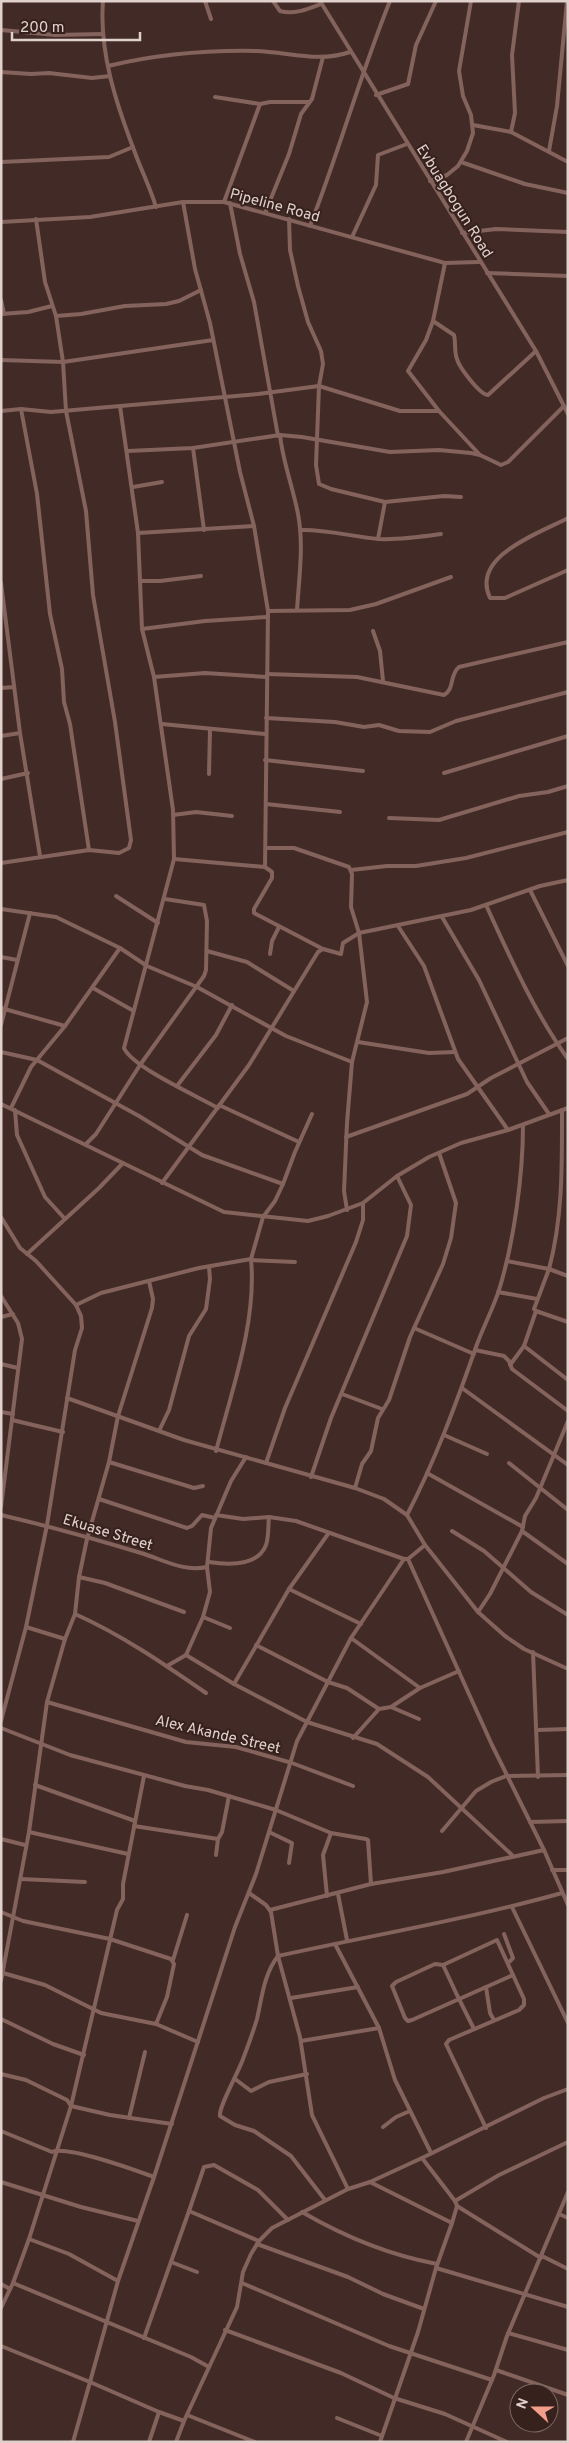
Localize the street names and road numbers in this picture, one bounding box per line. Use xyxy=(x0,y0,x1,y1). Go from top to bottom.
street label: Evbuagbogun Road xyxy=(411,141,496,262)
street label: Pipeline Road xyxy=(227,185,322,228)
street label: Ekuase Street xyxy=(60,1511,155,1556)
street label: Alex Akande Street xyxy=(153,1712,282,1759)

